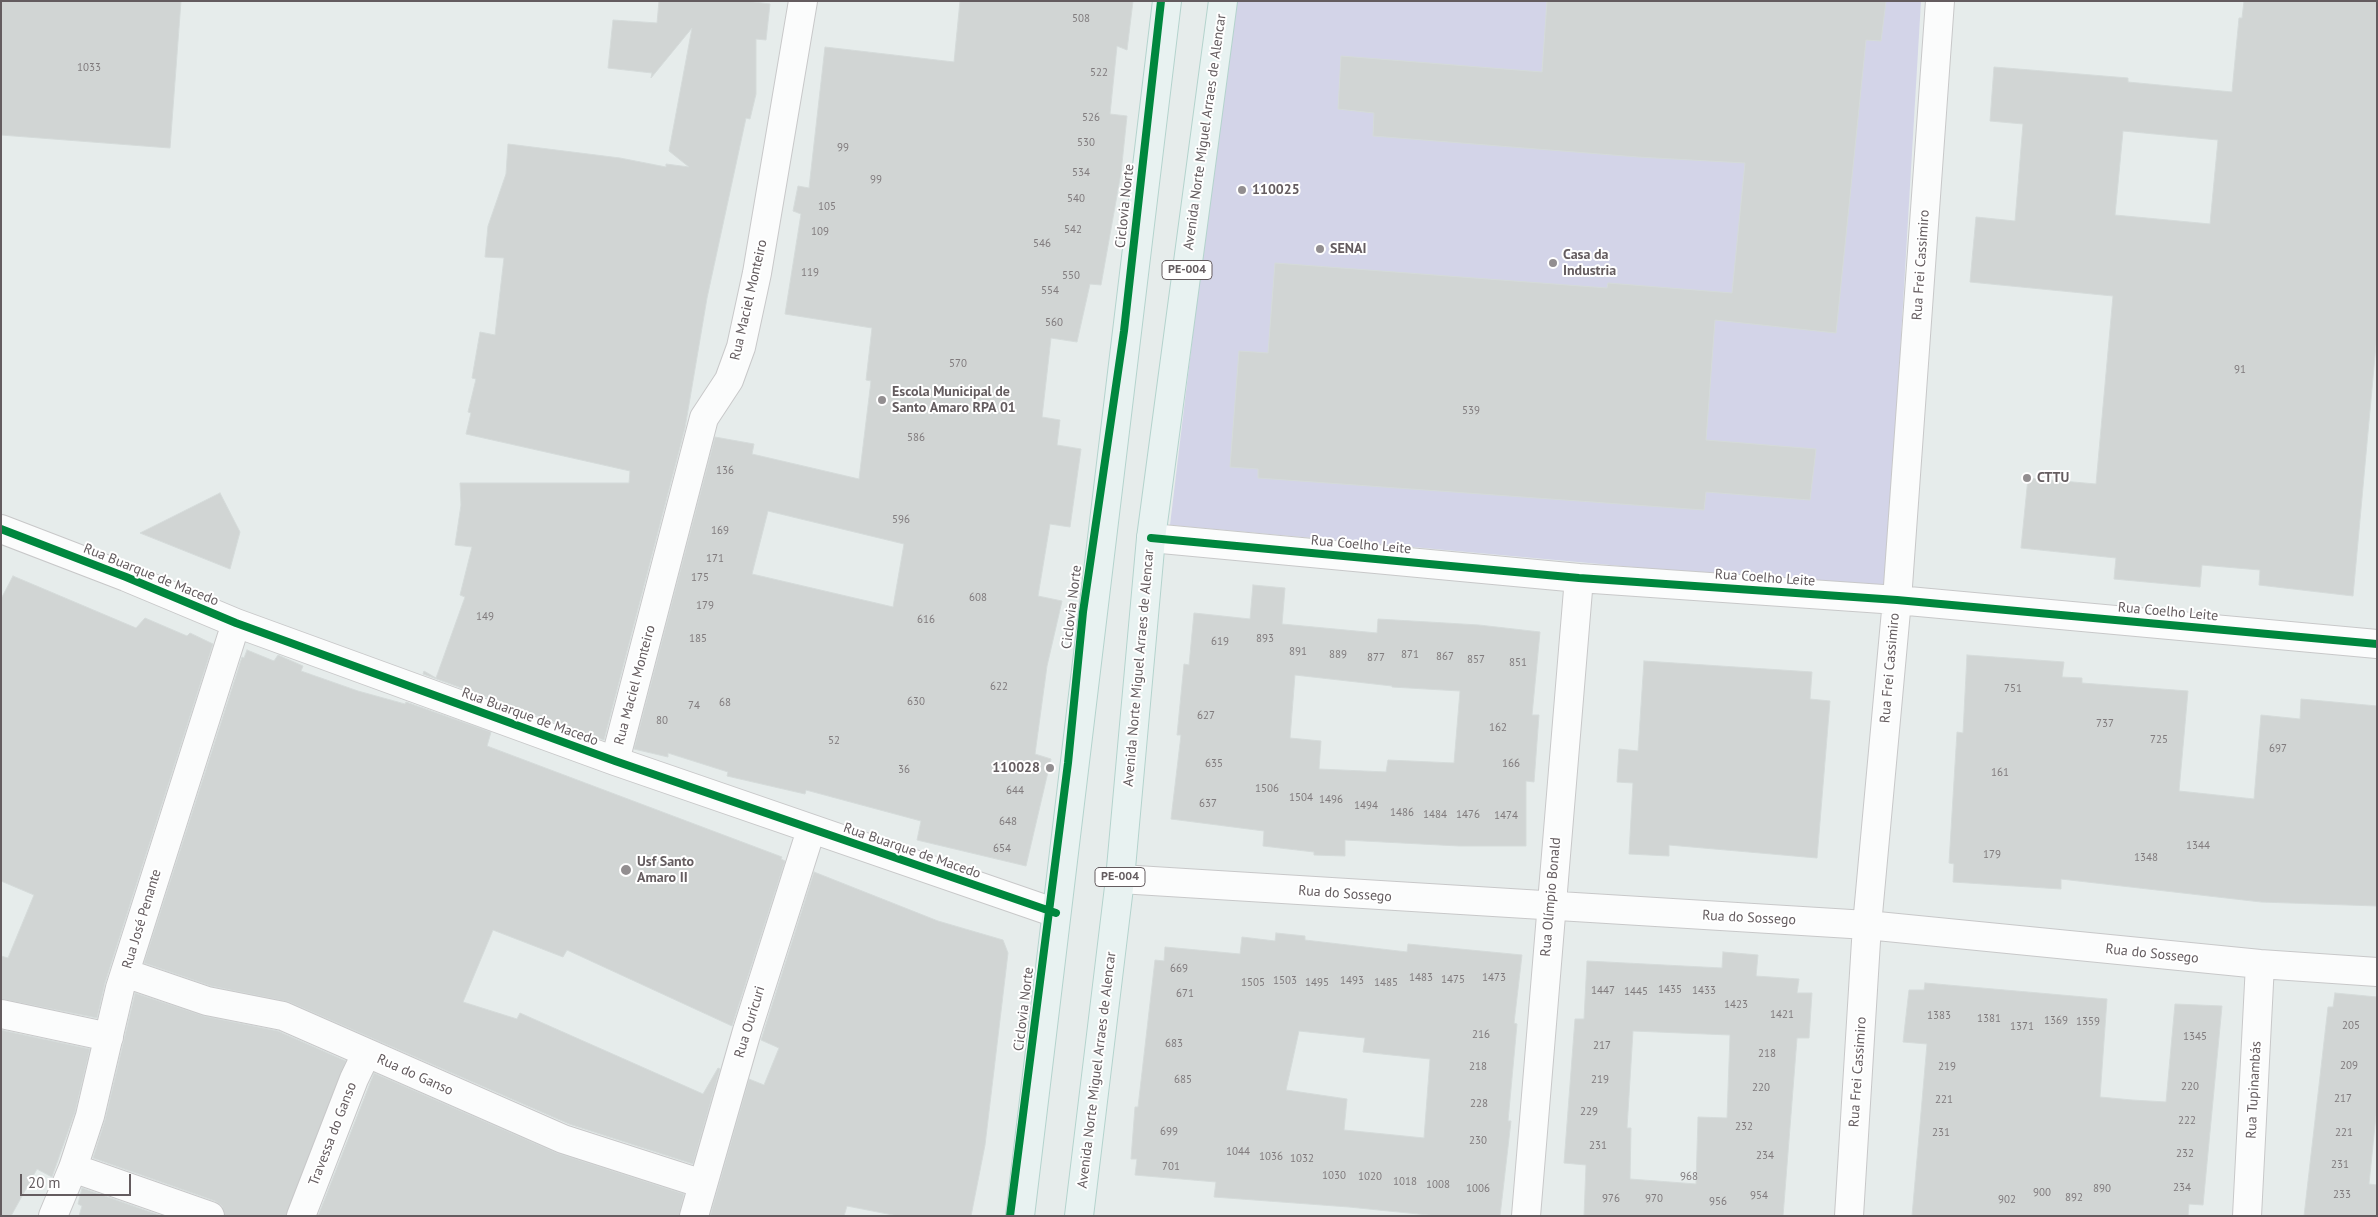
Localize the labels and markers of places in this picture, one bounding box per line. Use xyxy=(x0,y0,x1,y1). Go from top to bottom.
place label: 110025 xyxy=(1252,182,1300,198)
marker: 110025 xyxy=(1236,184,1248,196)
place label: SENAI xyxy=(1330,241,1366,257)
marker: SENAI xyxy=(1314,243,1326,255)
place label: Casa da Industria xyxy=(1563,247,1616,280)
marker: Casa da Industria xyxy=(1547,257,1559,269)
place label: Escola Municipal de Santo Amaro RPA 01 xyxy=(892,384,1016,417)
marker: Escola Municipal de Santo Amaro RPA 01 xyxy=(876,394,888,406)
place label: CTTU xyxy=(2037,470,2069,486)
marker: CTTU xyxy=(2021,472,2033,484)
place label: 110028 xyxy=(992,760,1040,776)
marker: 110028 xyxy=(1044,762,1056,774)
place label: Usf Santo Amaro II xyxy=(637,854,694,886)
marker: Usf Santo Amaro II xyxy=(619,863,633,877)

